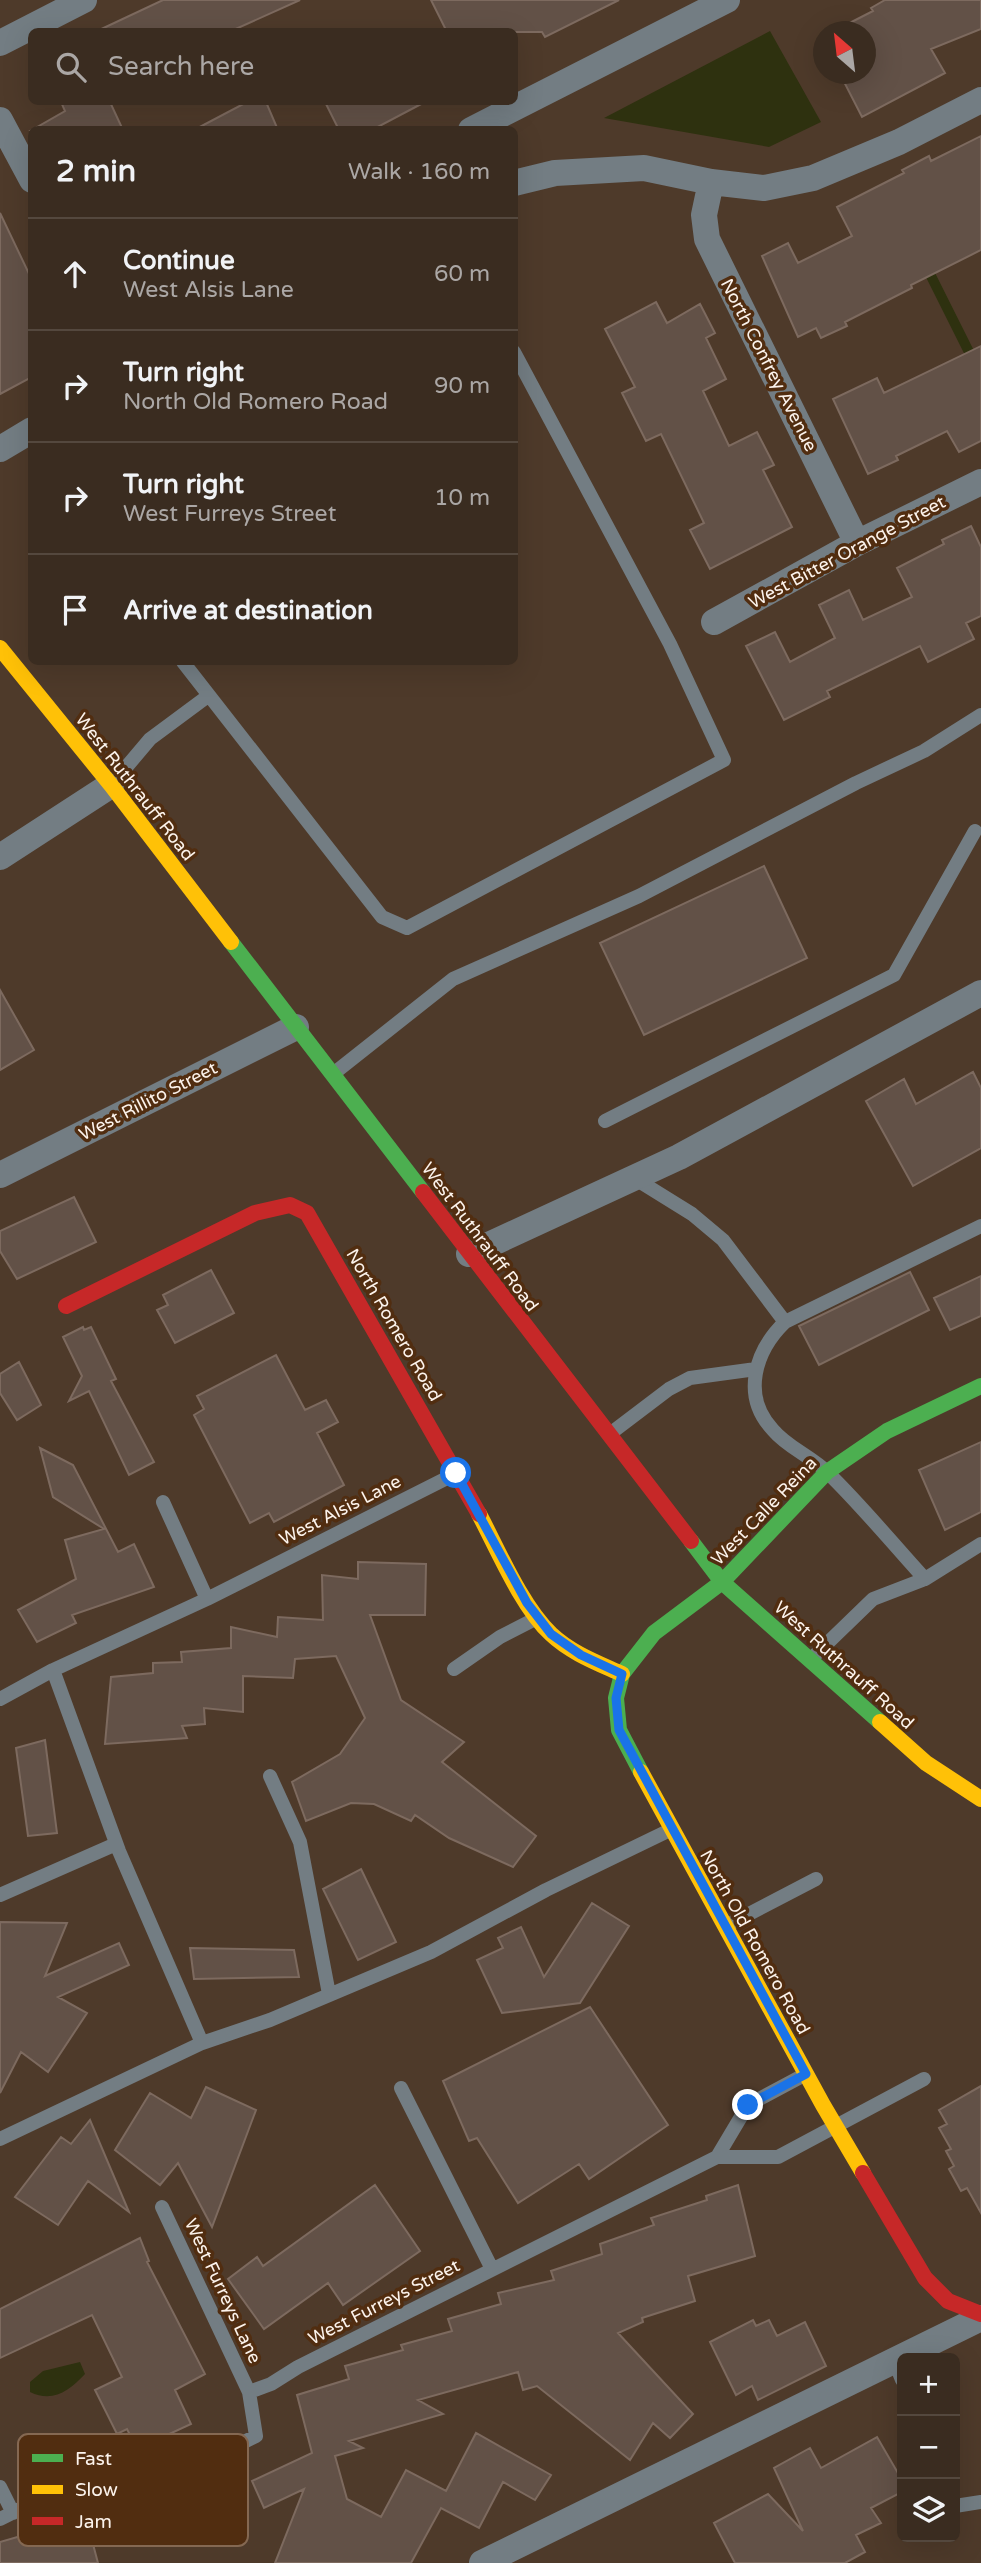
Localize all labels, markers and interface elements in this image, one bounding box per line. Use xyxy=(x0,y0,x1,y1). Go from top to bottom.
north arrow xyxy=(813,21,876,84)
search box xyxy=(28,28,518,105)
icon: search xyxy=(52,48,90,86)
text: Search here xyxy=(108,51,254,82)
text: 2 min xyxy=(56,153,136,190)
text: Walk · 160 m xyxy=(348,158,490,186)
text: Continue xyxy=(123,245,235,276)
icon: ahead xyxy=(56,255,94,293)
text: 60 m xyxy=(434,260,490,288)
street label: North Confrey Avenue xyxy=(716,275,822,455)
text: West Alsis Lane xyxy=(123,276,294,304)
text: Turn right xyxy=(123,357,244,388)
icon: right xyxy=(56,367,94,405)
text: 90 m xyxy=(434,372,490,400)
text: North Old Romero Road xyxy=(123,388,388,416)
text: Turn right xyxy=(123,469,244,500)
icon: right xyxy=(56,479,94,517)
text: 10 m xyxy=(434,484,490,512)
street label: West Bitter Orange Street xyxy=(745,491,949,613)
text: West Furreys Street xyxy=(123,500,336,528)
icon: arrive xyxy=(56,591,94,629)
text: Arrive at destination xyxy=(123,595,373,626)
street label: West Ruthrauff Road xyxy=(71,709,199,865)
street label: West Rillito Street xyxy=(75,1057,221,1145)
street label: West Ruthrauff Road xyxy=(417,1158,543,1316)
street label: North Romero Road xyxy=(341,1245,447,1405)
street label: West Calle Reina xyxy=(707,1452,821,1570)
route start xyxy=(440,1457,471,1488)
street label: West Alsis Lane xyxy=(275,1470,405,1550)
street label: West Ruthrauff Road xyxy=(769,1596,919,1734)
street label: North Old Romero Road xyxy=(695,1846,815,2038)
route end xyxy=(732,2089,763,2120)
street label: West Furreys Lane xyxy=(180,2215,266,2367)
street label: West Furreys Street xyxy=(305,2254,464,2350)
map controls xyxy=(897,2353,960,2542)
button: + xyxy=(897,2353,960,2416)
button: − xyxy=(897,2416,960,2479)
legend xyxy=(18,2434,248,2546)
text: Fast xyxy=(75,2448,112,2470)
text: Slow xyxy=(75,2479,118,2501)
button: layers xyxy=(897,2479,960,2542)
text: Jam xyxy=(75,2511,112,2533)

